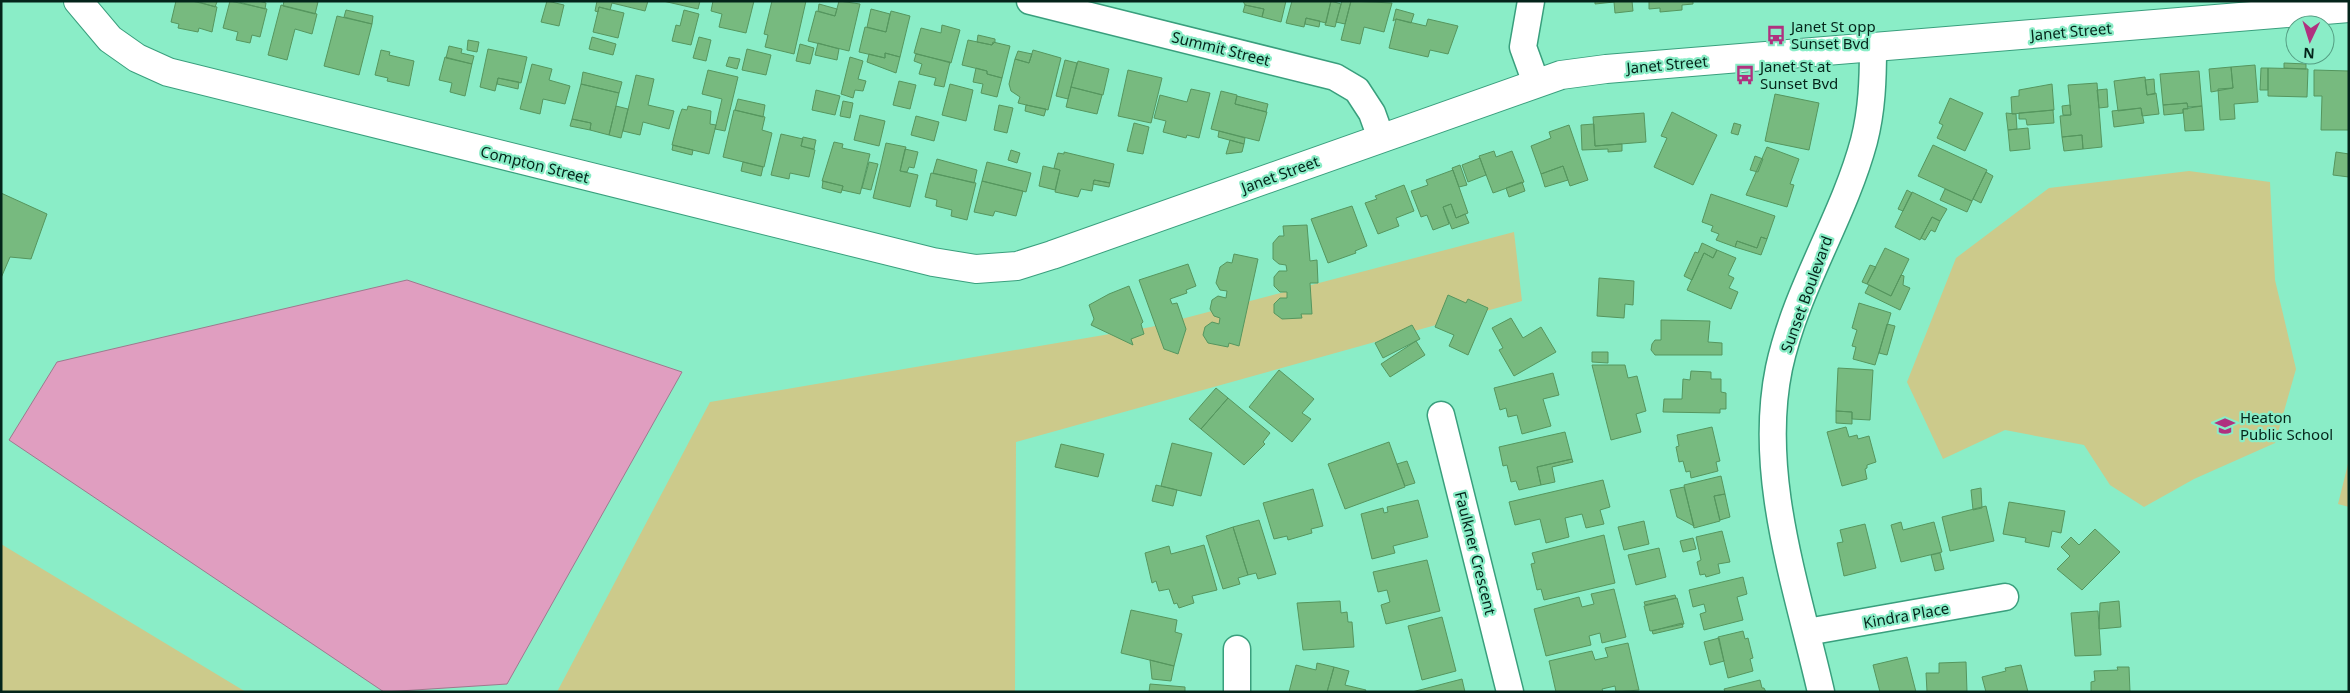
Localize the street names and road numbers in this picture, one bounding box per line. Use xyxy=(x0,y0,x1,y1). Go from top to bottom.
street label: Janet Street xyxy=(2028,17,2113,45)
street label: Summit Street xyxy=(1170,26,1273,70)
street label: Janet Street xyxy=(1624,50,1709,78)
street label: Compton Street xyxy=(479,141,592,187)
street label: Janet Street xyxy=(1236,150,1322,198)
street label: Sunset Boulevard xyxy=(1776,233,1836,355)
street label: Faulkner Crescent xyxy=(1451,489,1501,617)
street label: Kindra Place xyxy=(1861,598,1951,632)

